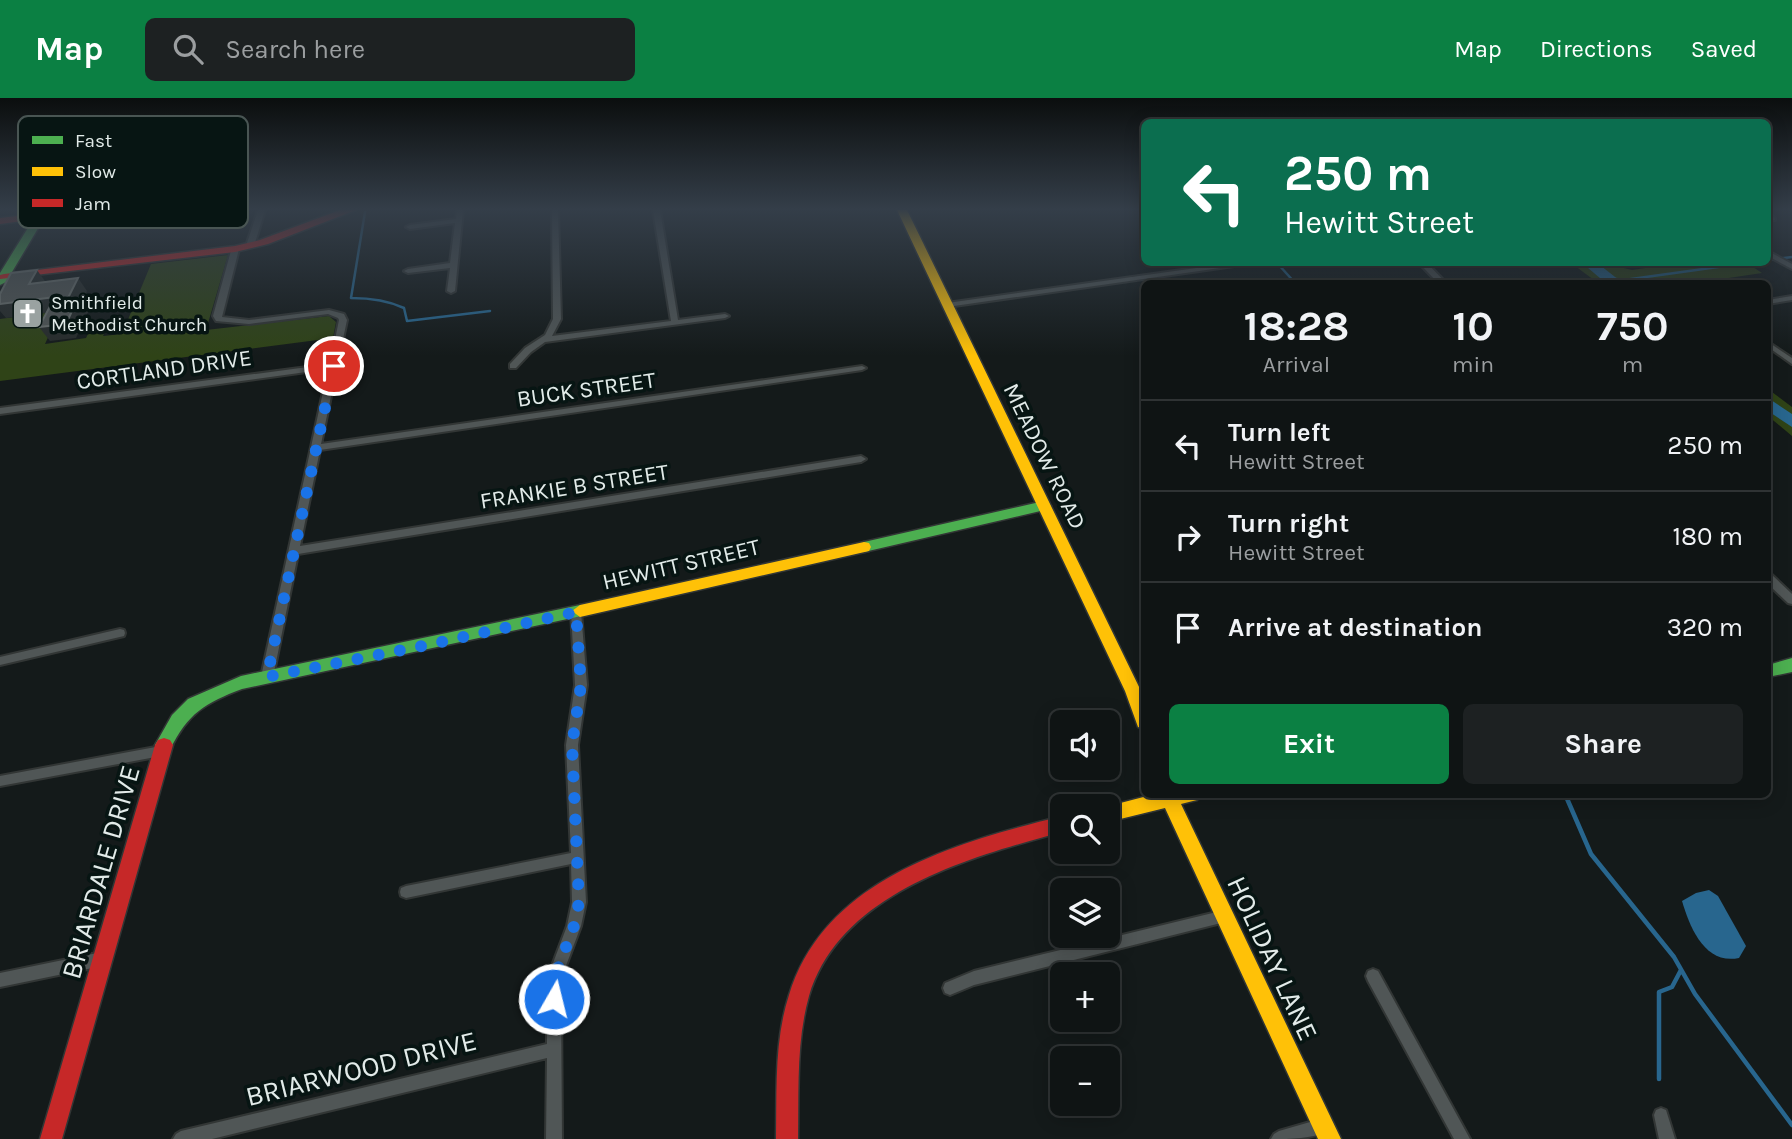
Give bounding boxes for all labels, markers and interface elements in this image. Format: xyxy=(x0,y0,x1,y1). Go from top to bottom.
search box xyxy=(145,18,635,81)
text: Map xyxy=(35,30,103,68)
icon: search xyxy=(169,30,207,68)
text: Search here xyxy=(225,34,365,65)
text: Map xyxy=(1454,35,1502,63)
text: Directions xyxy=(1540,35,1653,63)
text: Saved xyxy=(1691,35,1757,63)
legend xyxy=(18,116,248,228)
text: Fast xyxy=(75,130,112,152)
text: 250 m xyxy=(1284,145,1432,202)
icon: left xyxy=(1169,147,1260,238)
text: Slow xyxy=(75,161,116,183)
text: Jam xyxy=(75,193,111,215)
text: Hewitt Street xyxy=(1284,204,1474,241)
place label: Smithfield Methodist Church xyxy=(51,292,207,336)
church icon: Smithfield Methodist Church xyxy=(11,296,45,330)
text: 18:28 xyxy=(1243,301,1349,351)
text: 10 xyxy=(1452,301,1494,351)
text: 750 xyxy=(1597,301,1669,351)
pin xyxy=(304,336,364,396)
street label: CORTLAND DRIVE xyxy=(75,344,253,395)
icon: arrive xyxy=(315,347,353,385)
text: Arrival xyxy=(1263,351,1330,378)
text: min xyxy=(1452,351,1494,378)
text: m xyxy=(1622,351,1643,378)
street label: BUCK STREET xyxy=(515,366,658,413)
street label: MEADOW ROAD xyxy=(998,379,1092,534)
text: Turn left xyxy=(1228,417,1330,448)
icon: left xyxy=(1169,427,1207,465)
text: 250 m xyxy=(1667,430,1743,461)
text: Hewitt Street xyxy=(1228,448,1365,475)
street label: FRANKIE B STREET xyxy=(478,458,671,515)
text: Turn right xyxy=(1228,508,1349,539)
icon: right xyxy=(1169,518,1207,556)
text: 180 m xyxy=(1673,521,1743,552)
street label: HEWITT STREET xyxy=(600,533,763,596)
text: Hewitt Street xyxy=(1228,539,1365,566)
icon: arrive xyxy=(1169,609,1207,647)
text: Arrive at destination xyxy=(1228,612,1482,643)
text: 320 m xyxy=(1667,612,1743,643)
button: Exit xyxy=(1169,704,1449,784)
button: Share xyxy=(1463,704,1743,784)
map controls xyxy=(1050,710,1120,1116)
button: sound xyxy=(1050,710,1120,780)
street label: BRIARDALE DRIVE xyxy=(54,762,147,983)
button: search xyxy=(1050,794,1120,864)
street label: HOLIDAY LANE xyxy=(1220,871,1325,1046)
button: layers xyxy=(1050,878,1120,948)
position arrow xyxy=(517,962,591,1036)
button: + xyxy=(1050,962,1120,1032)
street label: BRIARWOOD DRIVE xyxy=(242,1024,480,1113)
button: − xyxy=(1050,1046,1120,1116)

